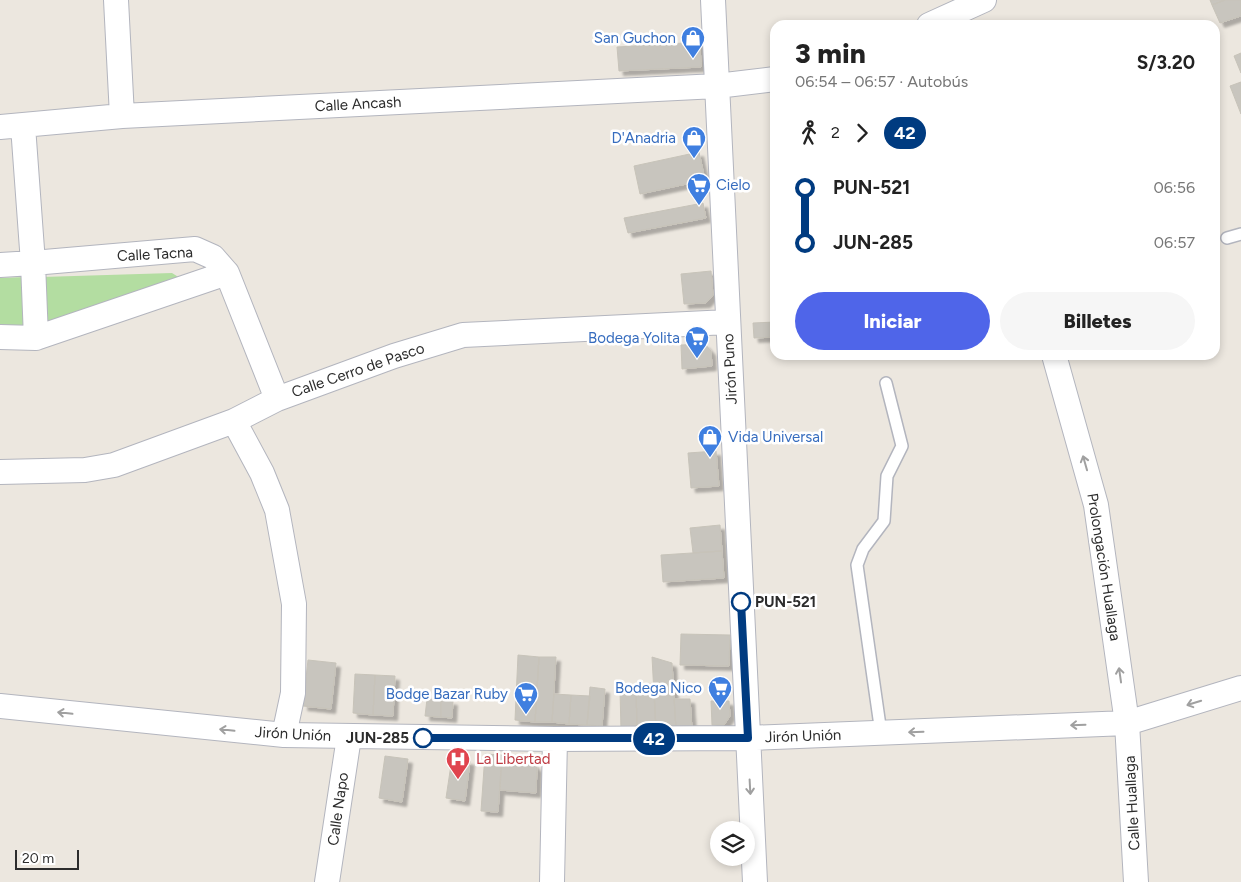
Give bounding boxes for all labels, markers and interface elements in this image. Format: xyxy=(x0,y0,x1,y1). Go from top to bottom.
shop icon: San Guchon xyxy=(680,25,706,59)
place label: San Guchon xyxy=(594,29,676,47)
text: 3 min xyxy=(795,36,866,70)
text: S/3.20 xyxy=(1137,51,1195,74)
text: 06:54 – 06:57 · Autobús xyxy=(795,72,968,91)
street label: Calle Ancash xyxy=(314,93,402,115)
icon: walk xyxy=(795,119,823,147)
icon: forward xyxy=(848,119,876,147)
text: 42 xyxy=(894,122,916,144)
text: 2 xyxy=(831,123,840,142)
shop icon: D'Anadria xyxy=(681,125,707,159)
place label: D'Anadria xyxy=(612,129,676,147)
supermarket icon: Cielo xyxy=(686,172,712,206)
place label: Cielo xyxy=(716,176,751,194)
text: PUN-521 xyxy=(833,176,910,199)
text: 06:56 xyxy=(1153,178,1195,197)
text: JUN-285 xyxy=(833,231,913,254)
text: 06:57 xyxy=(1154,233,1195,252)
street label: Calle Tacna xyxy=(117,243,193,265)
button: Iniciar xyxy=(795,292,990,350)
button: Billetes xyxy=(1000,292,1195,350)
supermarket icon: Bodega Yolita xyxy=(684,325,710,359)
place label: Bodega Yolita xyxy=(588,329,680,347)
street label: Jirón Puno xyxy=(719,333,741,405)
street label: Calle Cerro de Pasco xyxy=(289,339,427,401)
shop icon: Vida Universal xyxy=(697,424,723,458)
place label: Vida Universal xyxy=(728,428,823,446)
one-way arrow xyxy=(1079,456,1089,472)
street label: Prolongación Huallaga xyxy=(1083,492,1125,642)
marker: PUN-521 xyxy=(731,592,751,612)
place label: PUN-521 xyxy=(755,593,816,611)
one-way arrow xyxy=(1115,667,1125,683)
supermarket icon: Bodega Nico xyxy=(707,675,733,709)
place label: Bodega Nico xyxy=(615,679,702,697)
supermarket icon: Bodge Bazar Ruby xyxy=(513,681,539,715)
place label: Bodge Bazar Ruby xyxy=(386,685,508,703)
one-way arrow xyxy=(1187,698,1203,708)
one-way arrow xyxy=(57,708,73,718)
one-way arrow xyxy=(1071,721,1087,730)
street label: Jirón Unión xyxy=(254,723,332,745)
line badge: 42 xyxy=(632,723,676,755)
one-way arrow xyxy=(219,725,235,734)
street label: Jirón Unión xyxy=(764,726,842,746)
one-way arrow xyxy=(908,727,924,736)
marker: JUN-285 xyxy=(413,728,433,748)
text: 42 xyxy=(643,728,665,750)
place label: JUN-285 xyxy=(346,729,409,747)
hospital icon: La Libertad xyxy=(445,746,471,780)
place label: La Libertad xyxy=(476,750,551,768)
street label: Calle Huallaga xyxy=(1121,755,1143,851)
street label: Calle Napo xyxy=(324,771,352,847)
one-way arrow xyxy=(746,779,755,795)
map controls xyxy=(710,821,755,866)
button: layers xyxy=(710,821,755,866)
scale bar xyxy=(15,847,79,870)
text: 20 m xyxy=(22,850,54,867)

